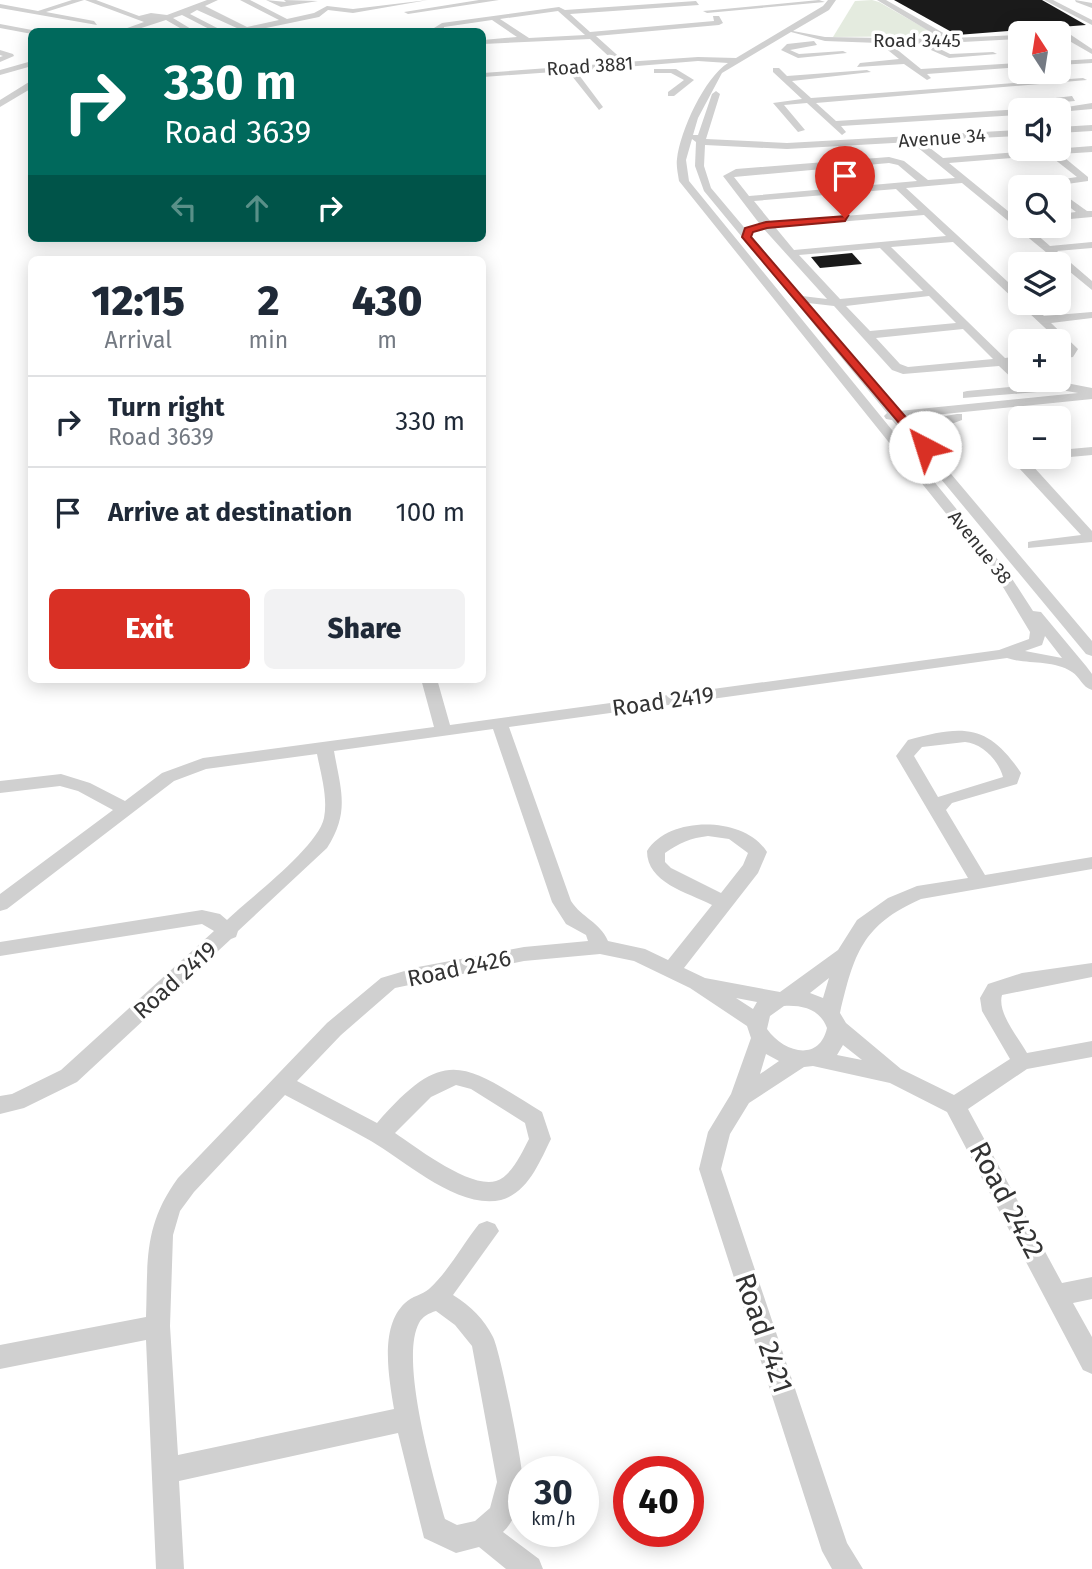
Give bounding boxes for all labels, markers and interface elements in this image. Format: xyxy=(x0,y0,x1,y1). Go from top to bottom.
north arrow xyxy=(1008,21,1071,84)
map controls xyxy=(1008,21,1071,469)
street label: Road 3445 xyxy=(873,29,961,52)
street label: Road 3881 xyxy=(546,51,634,81)
text: 330 m xyxy=(164,53,297,112)
icon: right xyxy=(49,56,140,147)
button: sound xyxy=(1008,98,1071,161)
text: Road 3639 xyxy=(164,113,311,151)
street label: Avenue 34 xyxy=(898,123,986,153)
pin xyxy=(815,146,875,218)
icon: arrive xyxy=(826,157,864,195)
button: search xyxy=(1008,175,1071,238)
icon: left xyxy=(165,189,203,227)
icon: ahead xyxy=(238,189,276,227)
icon: right xyxy=(311,189,349,227)
button: layers xyxy=(1008,252,1071,315)
text: 12:15 xyxy=(92,276,185,326)
text: 2 xyxy=(257,276,279,326)
text: 430 xyxy=(352,276,422,326)
text: Arrival xyxy=(105,326,172,354)
text: min xyxy=(249,326,288,354)
text: m xyxy=(377,326,397,354)
button: + xyxy=(1008,329,1071,392)
text: Turn right xyxy=(108,392,225,423)
icon: right xyxy=(49,403,87,441)
text: 330 m xyxy=(395,406,465,437)
button: − xyxy=(1008,406,1071,469)
position arrow xyxy=(888,410,962,484)
text: Road 3639 xyxy=(108,423,214,451)
icon: arrive xyxy=(49,494,87,532)
text: Arrive at destination xyxy=(108,497,352,528)
text: 100 m xyxy=(396,497,465,528)
street label: Avenue 38 xyxy=(943,506,1017,588)
button: Exit xyxy=(49,589,250,669)
button: Share xyxy=(264,589,465,669)
street label: Road 2419 xyxy=(610,680,716,722)
street label: Road 2419 xyxy=(127,935,223,1025)
street label: Road 2426 xyxy=(405,943,513,993)
street label: Road 2422 xyxy=(963,1136,1051,1264)
street label: Road 2421 xyxy=(728,1269,800,1397)
speed limit sign: 40 xyxy=(613,1456,704,1547)
text: 30 xyxy=(534,1471,573,1513)
text: km/h xyxy=(531,1508,576,1530)

